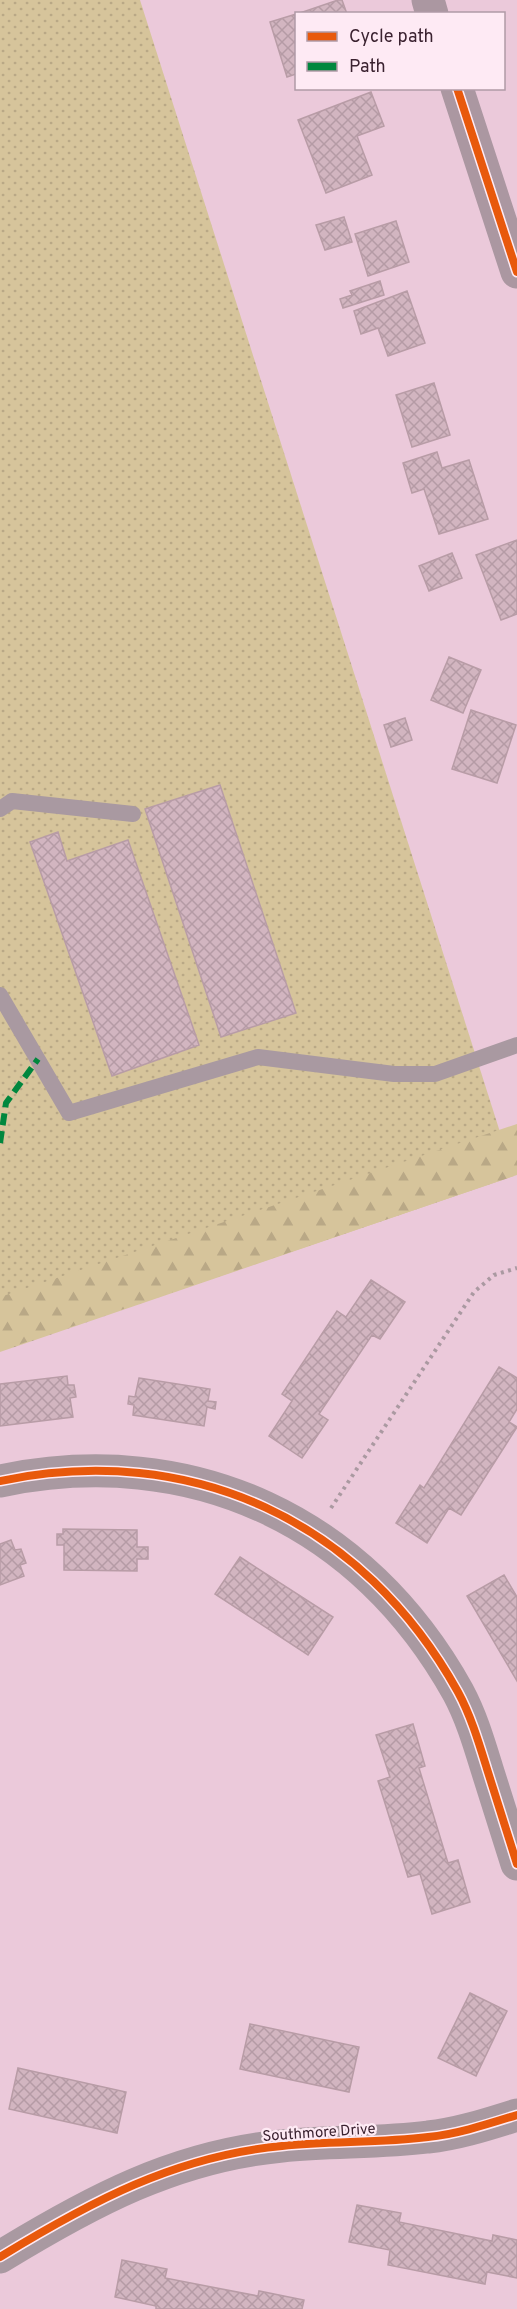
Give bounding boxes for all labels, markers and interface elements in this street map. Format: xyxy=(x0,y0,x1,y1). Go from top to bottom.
legend xyxy=(295,12,505,90)
text: Cycle path xyxy=(349,26,434,49)
text: Path xyxy=(349,56,386,79)
street label: Southmore Drive xyxy=(262,2120,376,2147)

